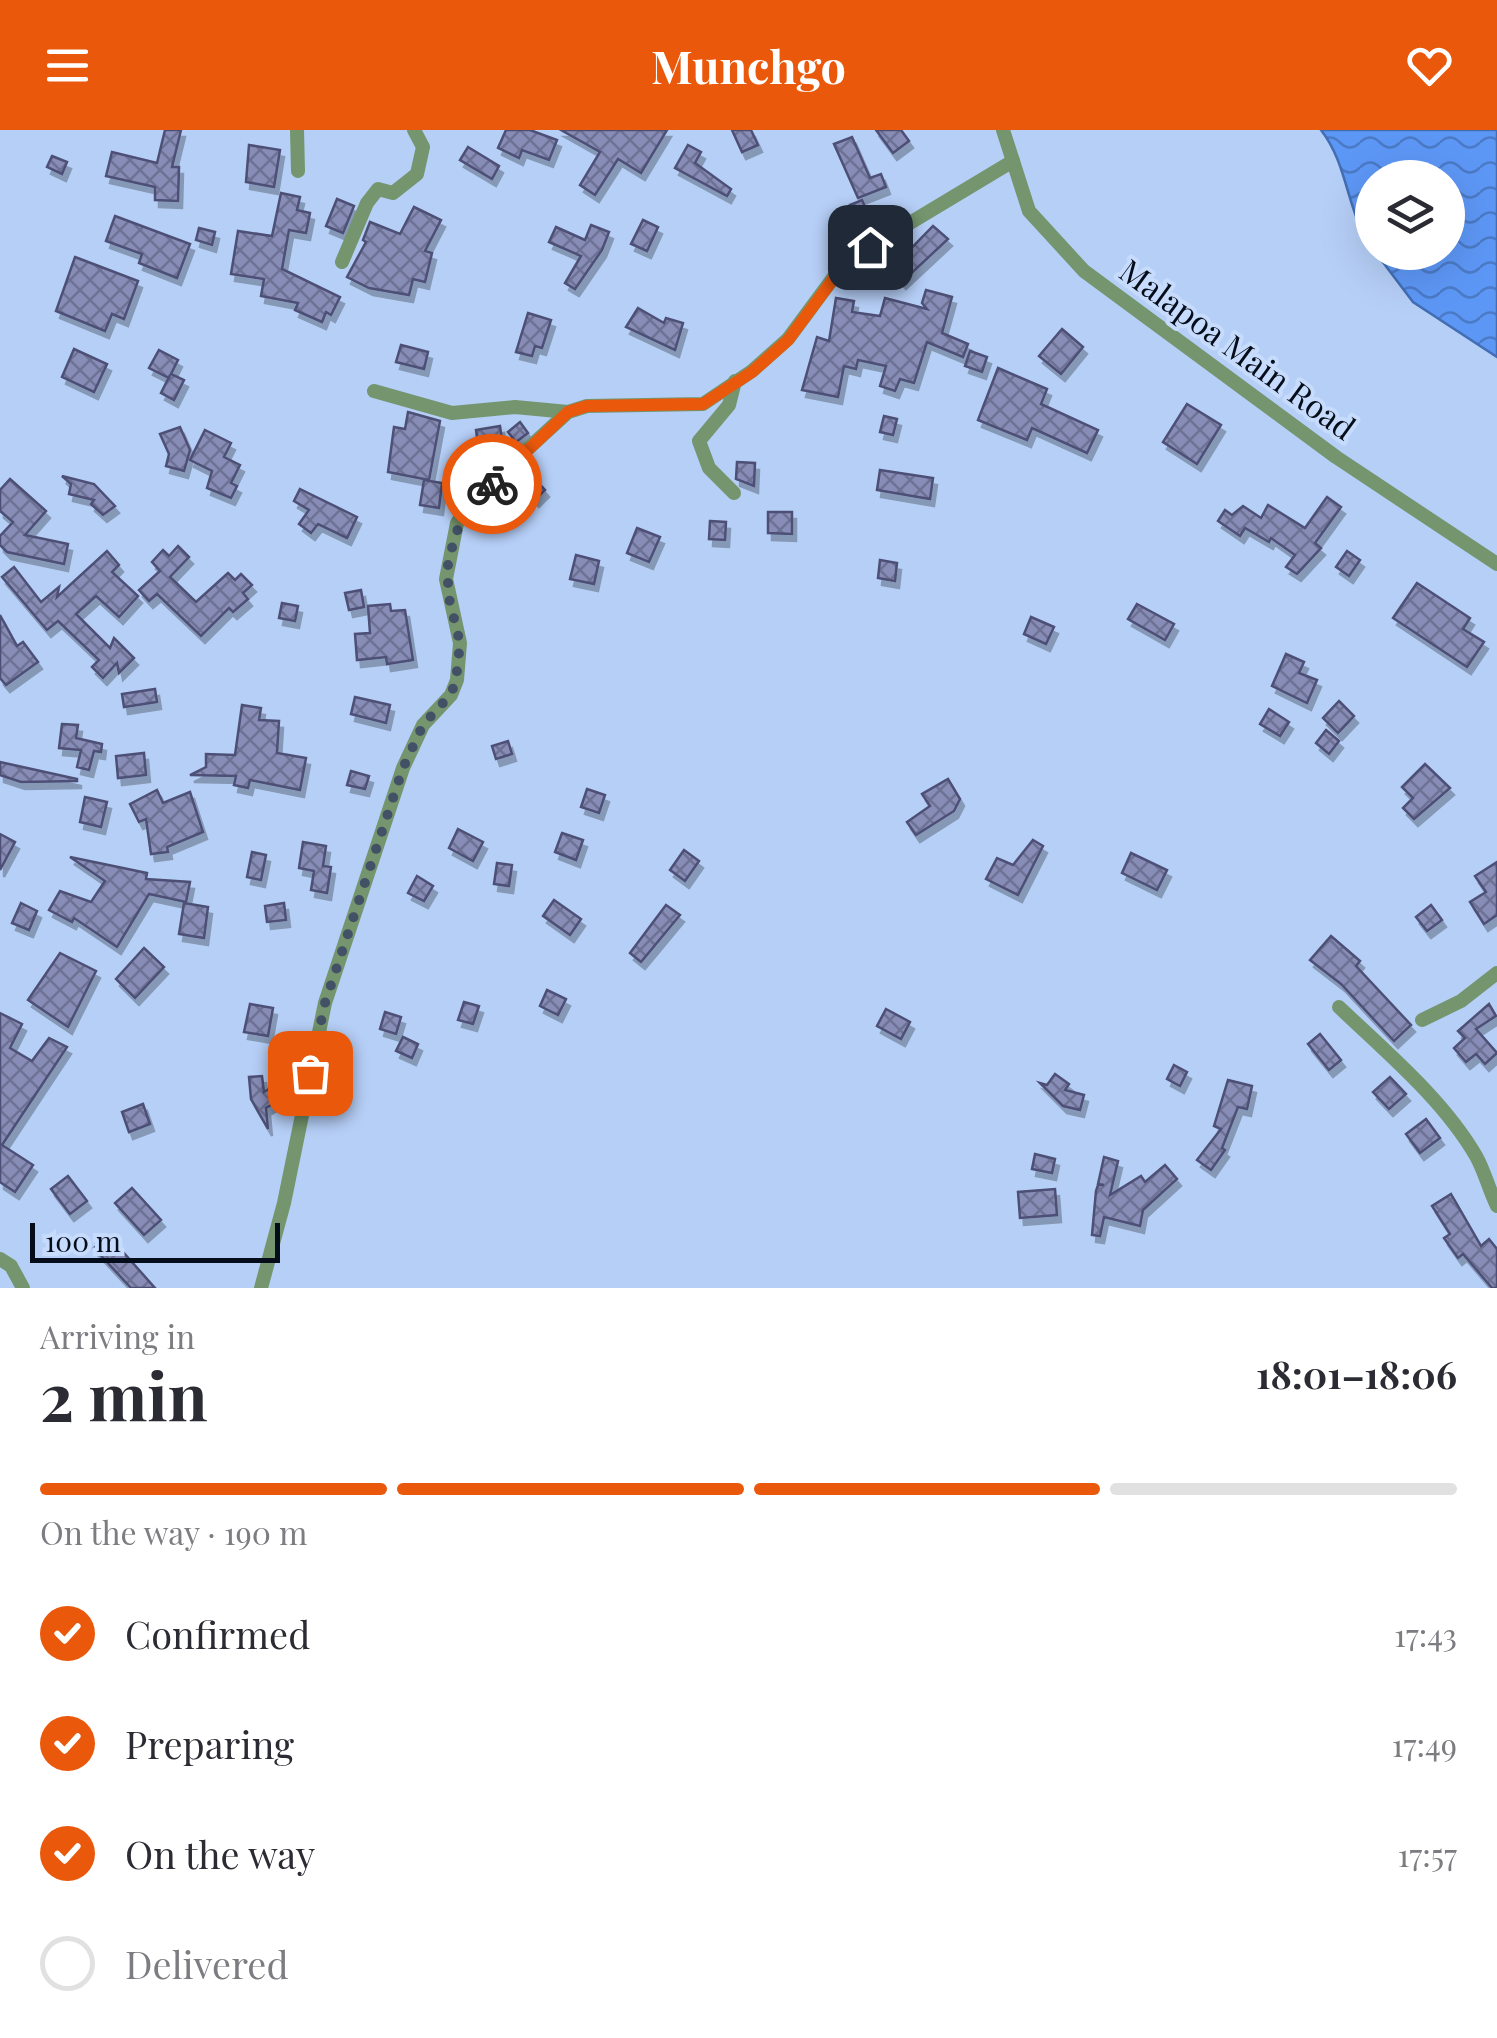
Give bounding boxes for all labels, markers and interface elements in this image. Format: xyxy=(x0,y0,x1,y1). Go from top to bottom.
text: Munchgo xyxy=(651,35,846,95)
icon: menu xyxy=(40,38,95,93)
icon: heart xyxy=(1402,38,1457,93)
map controls xyxy=(1355,160,1465,270)
button: layers xyxy=(1355,160,1465,270)
pin xyxy=(828,205,913,290)
icon: home xyxy=(843,220,898,275)
street label: Malapoa Main Road xyxy=(1112,248,1365,448)
courier xyxy=(442,434,542,534)
icon: bike xyxy=(465,457,520,512)
pin xyxy=(268,1031,353,1116)
icon: bag xyxy=(283,1046,338,1101)
scale bar xyxy=(30,1218,280,1262)
text: 100 m xyxy=(45,1222,121,1259)
text: Arriving in xyxy=(40,1314,195,1357)
text: 18:01–18:06 xyxy=(1256,1348,1457,1399)
text: 2 min xyxy=(40,1351,208,1437)
text: On the way · 190 m xyxy=(40,1510,307,1553)
icon: check xyxy=(40,1606,95,1661)
text: Confirmed xyxy=(125,1608,310,1659)
text: 17:43 xyxy=(1394,1612,1457,1655)
icon: check xyxy=(40,1716,95,1771)
text: Preparing xyxy=(125,1718,294,1769)
text: 17:49 xyxy=(1392,1722,1457,1765)
icon: check xyxy=(40,1826,95,1881)
text: On the way xyxy=(125,1828,315,1879)
text: 17:57 xyxy=(1397,1832,1457,1875)
text: Delivered xyxy=(125,1938,289,1989)

